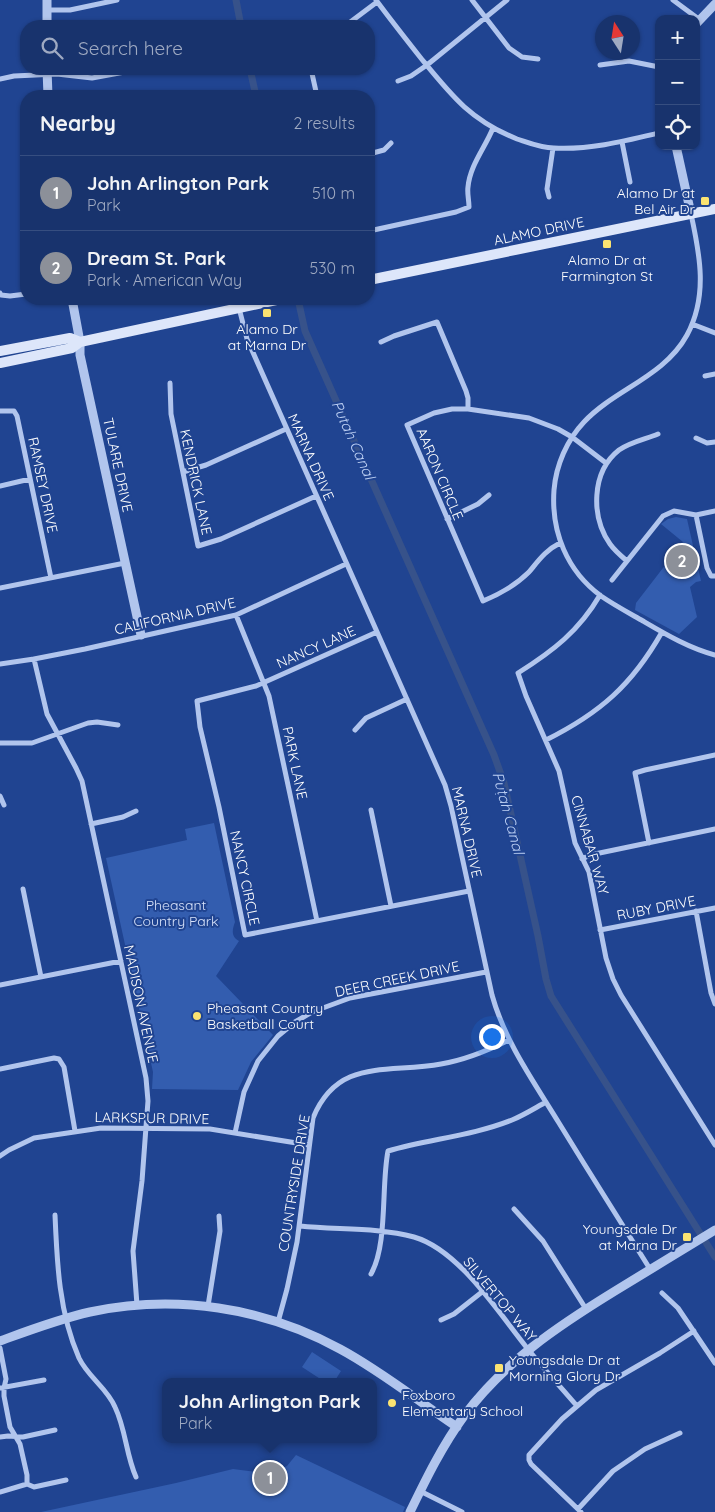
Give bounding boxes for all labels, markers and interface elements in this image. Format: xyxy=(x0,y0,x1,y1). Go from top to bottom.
north arrow xyxy=(595,15,640,60)
map controls xyxy=(655,15,700,150)
button: + xyxy=(655,15,700,60)
search box xyxy=(20,20,375,75)
icon: search xyxy=(38,34,66,62)
text: Search here xyxy=(78,36,183,60)
button: − xyxy=(655,60,700,105)
button: locate xyxy=(655,105,700,150)
text: Nearby xyxy=(40,110,116,136)
text: 2 results xyxy=(293,113,355,133)
text: John Arlington Park xyxy=(87,171,269,195)
text: 1 xyxy=(53,183,59,203)
text: 510 m xyxy=(312,183,355,203)
place label: Alamo Dr at Bel Air Dr xyxy=(617,184,696,218)
text: Park xyxy=(87,195,121,215)
marker: Alamo Dr at Bel Air Dr xyxy=(699,195,711,207)
street label: ALAMO DRIVE xyxy=(492,213,586,249)
marker: Alamo Dr at Farmington St xyxy=(601,238,613,250)
text: Dream St. Park xyxy=(87,246,226,270)
place label: Alamo Dr at Farmington St xyxy=(561,251,653,285)
text: 2 xyxy=(51,258,61,278)
text: 530 m xyxy=(309,258,355,278)
text: Park · American Way xyxy=(87,270,242,290)
marker: Alamo Dr at Marna Dr xyxy=(261,307,273,319)
place label: Alamo Dr at Marna Dr xyxy=(228,320,307,354)
water label: Putah Canal xyxy=(328,397,380,484)
street label: MARNA DRIVE xyxy=(284,411,338,503)
street label: TULARE DRIVE xyxy=(99,416,137,514)
street label: AARON CIRCLE xyxy=(412,425,468,523)
street label: KENDRICK LANE xyxy=(176,427,216,537)
street label: RAMSEY DRIVE xyxy=(24,435,62,535)
pin: 2 xyxy=(666,542,698,580)
street label: CALIFORNIA DRIVE xyxy=(113,593,237,639)
street label: NANCY LANE xyxy=(274,621,358,672)
street label: PARK LANE xyxy=(278,725,312,801)
water label: Putah Canal xyxy=(488,770,529,858)
street label: MARNA DRIVE xyxy=(448,785,486,880)
street label: CINNABAR WAY xyxy=(567,793,613,897)
street label: NANCY CIRCLE xyxy=(226,829,264,927)
street label: RUBY DRIVE xyxy=(615,892,697,924)
park label: Pheasant Country Park xyxy=(133,896,219,930)
street label: MADISON AVENUE xyxy=(120,943,162,1065)
street label: DEER CREEK DRIVE xyxy=(333,957,461,1001)
place label: Pheasant Country Basketball Court xyxy=(207,999,323,1033)
marker: Pheasant Country Basketball Court xyxy=(191,1010,203,1022)
your location xyxy=(479,1024,505,1050)
street label: LARKSPUR DRIVE xyxy=(94,1108,210,1128)
street label: COUNTRYSIDE DRIVE xyxy=(274,1113,314,1253)
place label: Youngsdale Dr at Marna Dr xyxy=(583,1220,678,1254)
marker: Youngsdale Dr at Marna Dr xyxy=(681,1231,693,1243)
street label: SILVERTOP WAY xyxy=(459,1253,541,1345)
place label: Youngsdale Dr at Morning Glory Dr xyxy=(509,1351,621,1385)
marker: Youngsdale Dr at Morning Glory Dr xyxy=(493,1362,505,1374)
popup xyxy=(162,1378,377,1443)
place label: Foxboro Elementary School xyxy=(402,1386,523,1420)
text: John Arlington Park xyxy=(178,1389,361,1413)
marker: Foxboro Elementary School xyxy=(386,1397,398,1409)
text: Park xyxy=(178,1413,212,1433)
pin: 1 xyxy=(254,1459,286,1497)

